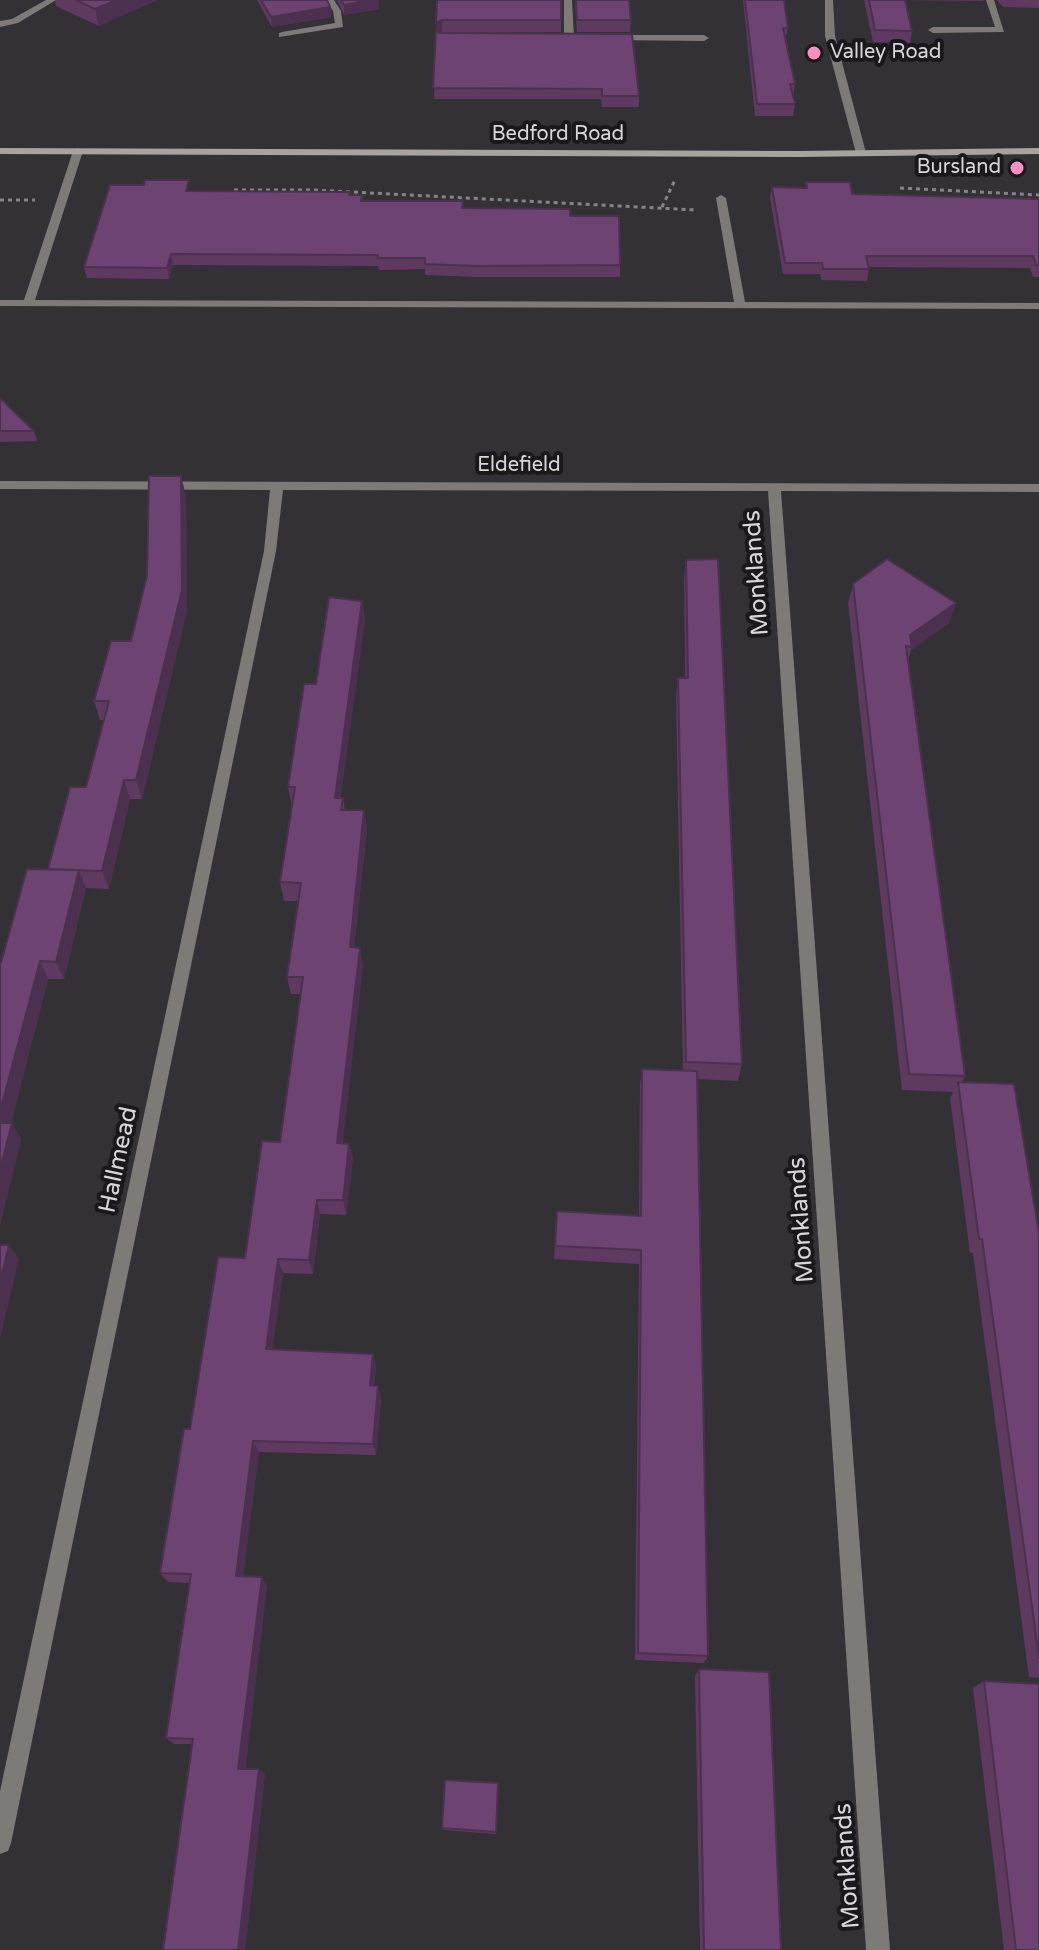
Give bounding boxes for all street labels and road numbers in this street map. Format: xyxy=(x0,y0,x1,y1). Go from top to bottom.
street label: Bedford Road xyxy=(492,123,624,147)
street label: Eldefield xyxy=(477,454,561,478)
street label: Monklands xyxy=(738,509,776,637)
street label: Hallmead xyxy=(94,1104,144,1216)
street label: Monklands xyxy=(783,1156,821,1284)
street label: Monklands xyxy=(829,1802,867,1930)

